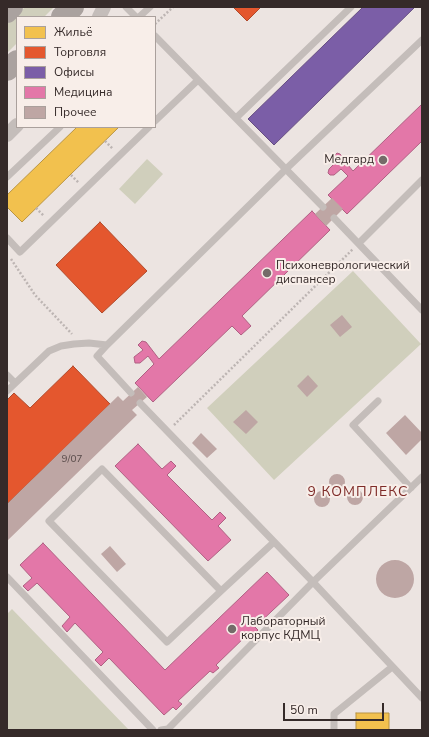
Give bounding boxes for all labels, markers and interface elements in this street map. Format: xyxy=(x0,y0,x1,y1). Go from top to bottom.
legend xyxy=(16,16,156,128)
text: Жильё xyxy=(54,24,92,40)
text: Торговля xyxy=(54,44,106,60)
text: Офисы xyxy=(54,64,94,80)
text: Медицина xyxy=(54,84,113,100)
text: Прочее xyxy=(54,104,97,120)
place label: Медгард xyxy=(324,153,374,167)
marker: Медгард xyxy=(377,154,389,166)
place label: Психоневрологический диспансер xyxy=(276,259,410,287)
marker: Психоневрологический диспансер xyxy=(261,267,273,279)
house number: 9/07 xyxy=(62,454,82,466)
district label: 9 КОМПЛЕКС xyxy=(307,485,409,501)
place label: Лабораторный корпус КДМЦ xyxy=(241,615,326,643)
marker: Лабораторный корпус КДМЦ xyxy=(226,623,238,635)
scale bar xyxy=(285,695,386,721)
text: 50 m xyxy=(290,702,318,718)

